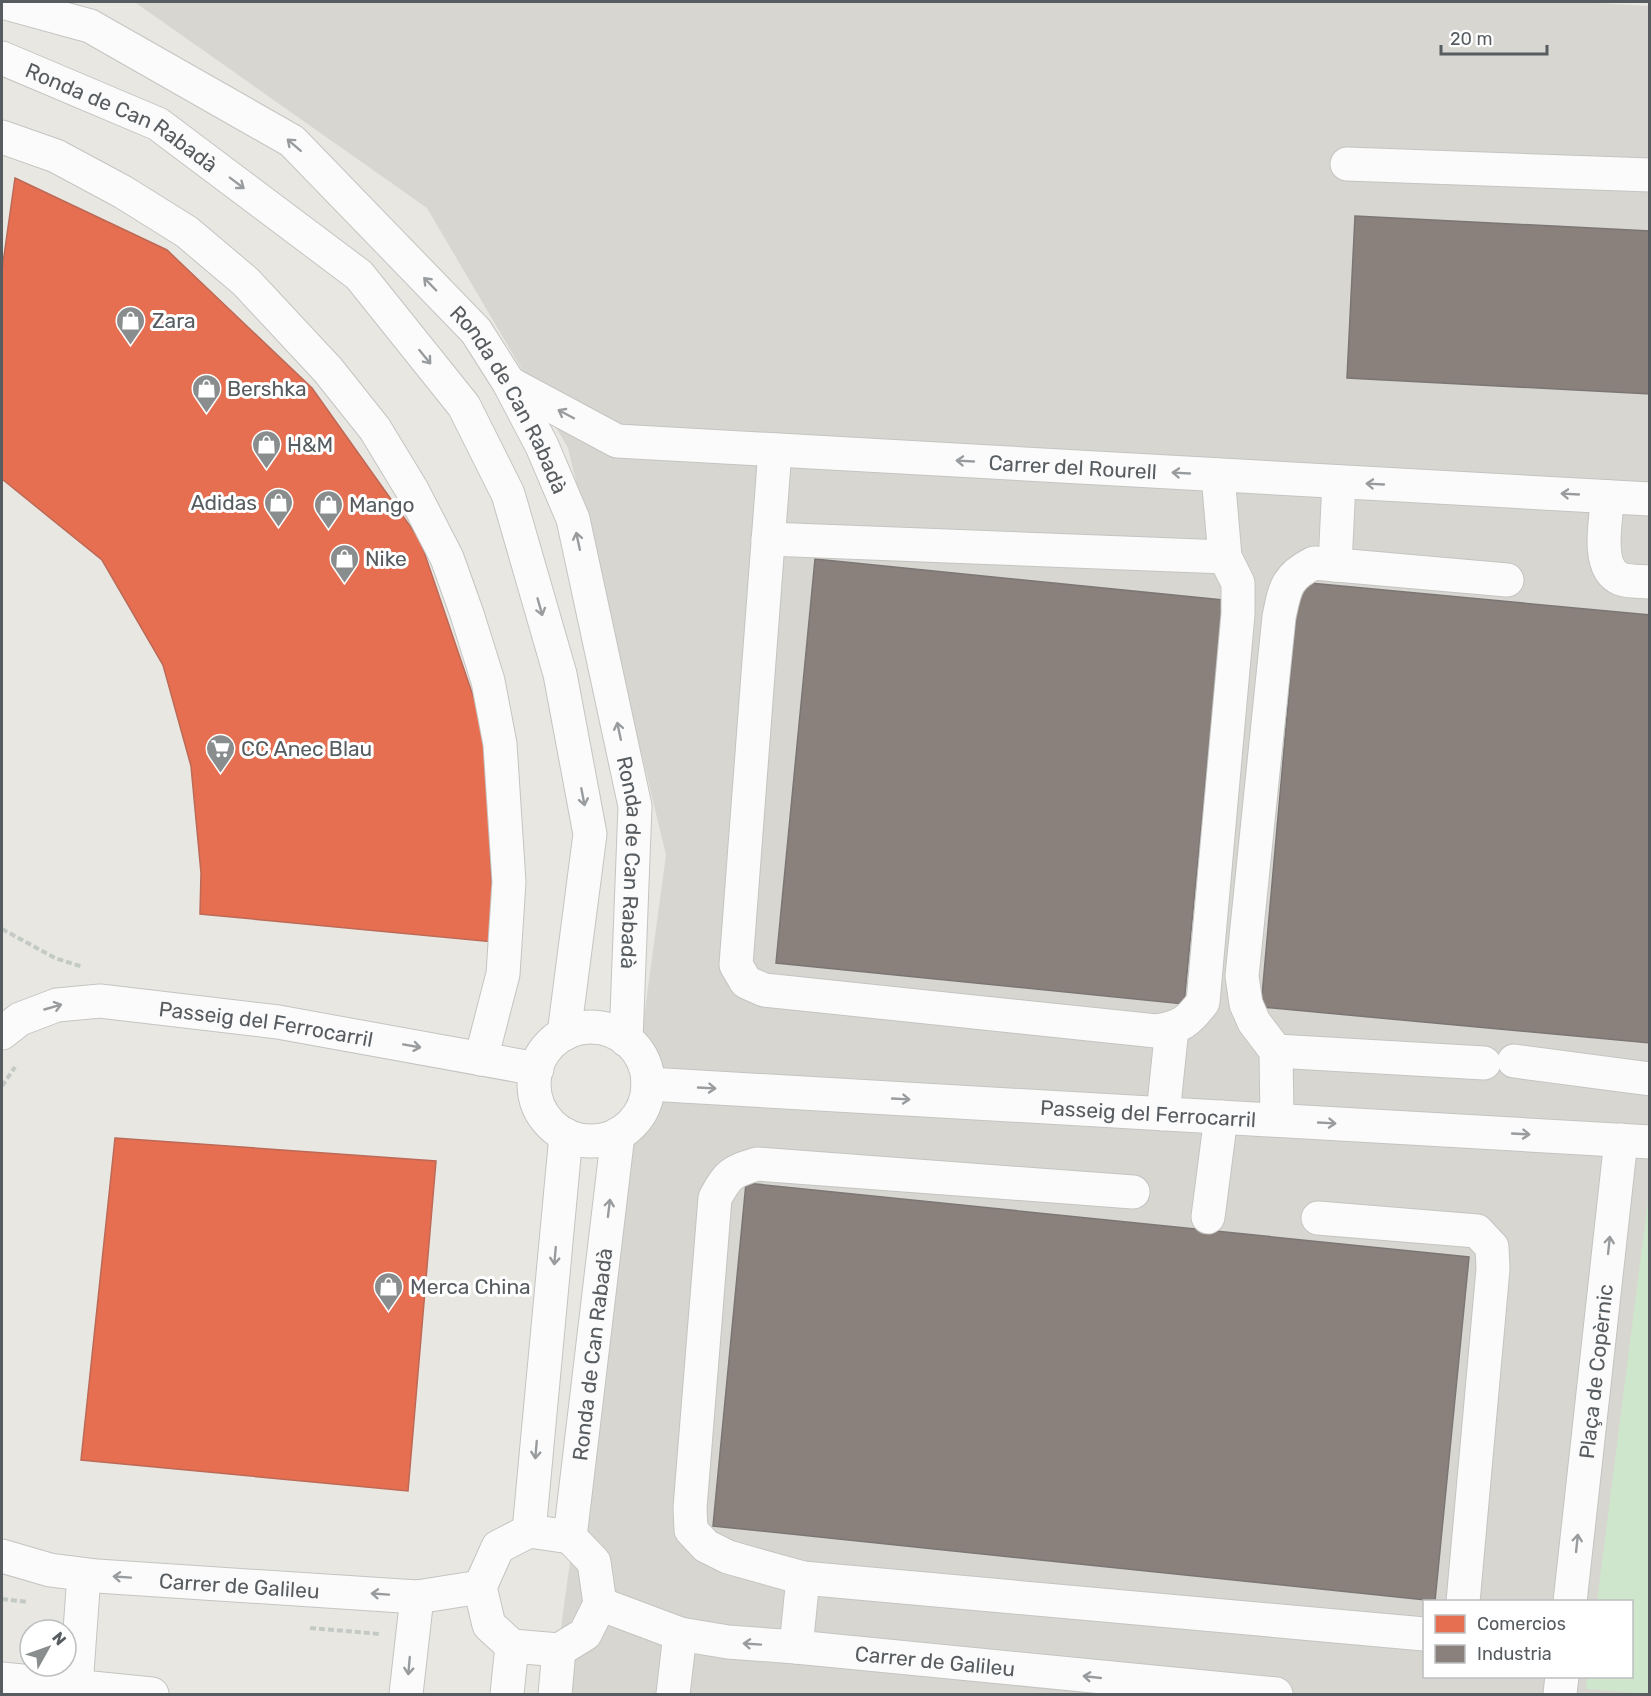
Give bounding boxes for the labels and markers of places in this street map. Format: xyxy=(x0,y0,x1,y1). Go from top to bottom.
shop icon: Zara xyxy=(115,304,147,346)
place label: Zara xyxy=(152,308,196,333)
shop icon: Bershka xyxy=(190,372,222,414)
place label: Bershka xyxy=(227,376,306,401)
shop icon: H&M xyxy=(250,428,282,470)
place label: H&M xyxy=(287,432,333,457)
shop icon: Adidas xyxy=(262,486,294,528)
shop icon: Mango xyxy=(312,488,344,530)
place label: Adidas xyxy=(191,490,257,515)
place label: Mango xyxy=(349,492,415,517)
shop icon: Nike xyxy=(328,542,360,584)
place label: Nike xyxy=(365,546,407,571)
supermarket icon: CC Anec Blau xyxy=(204,732,236,774)
place label: CC Anec Blau xyxy=(241,736,372,761)
shop icon: Merca China xyxy=(373,1270,405,1312)
place label: Merca China xyxy=(410,1274,531,1299)

